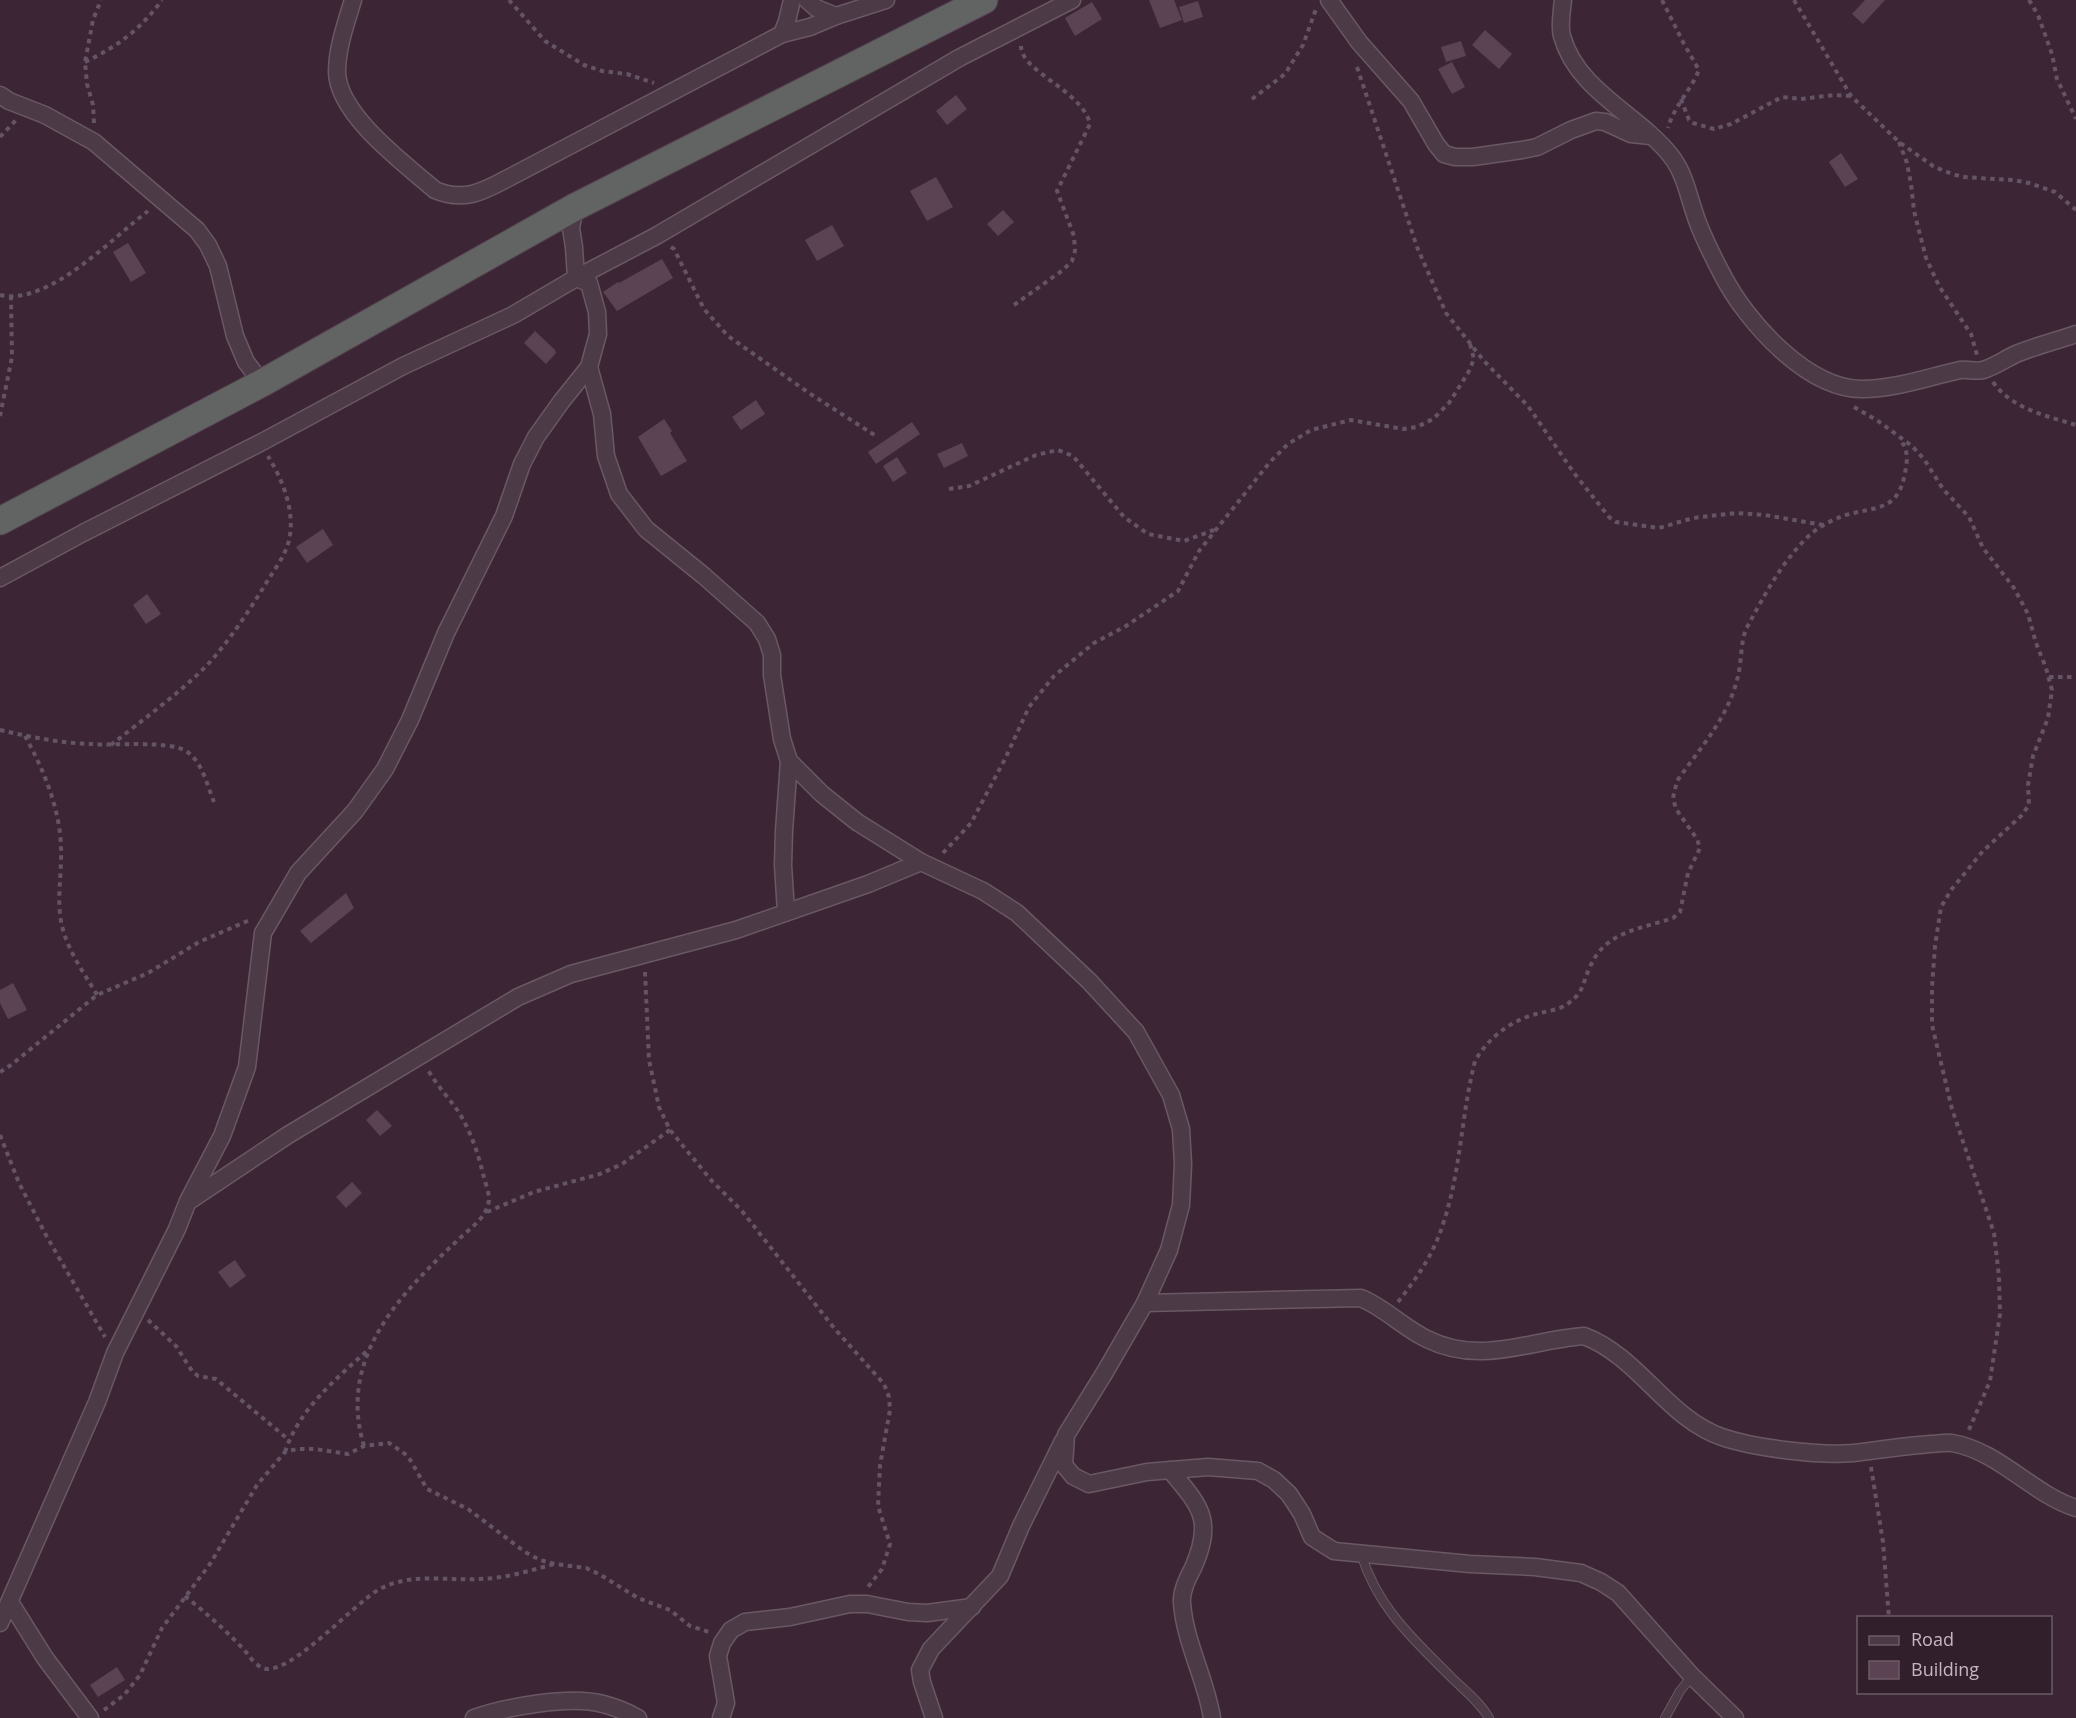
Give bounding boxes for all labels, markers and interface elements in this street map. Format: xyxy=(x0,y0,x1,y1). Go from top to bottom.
legend xyxy=(1857,1616,2052,1694)
text: Road xyxy=(1911,1627,1954,1651)
text: Building xyxy=(1911,1657,1979,1681)

